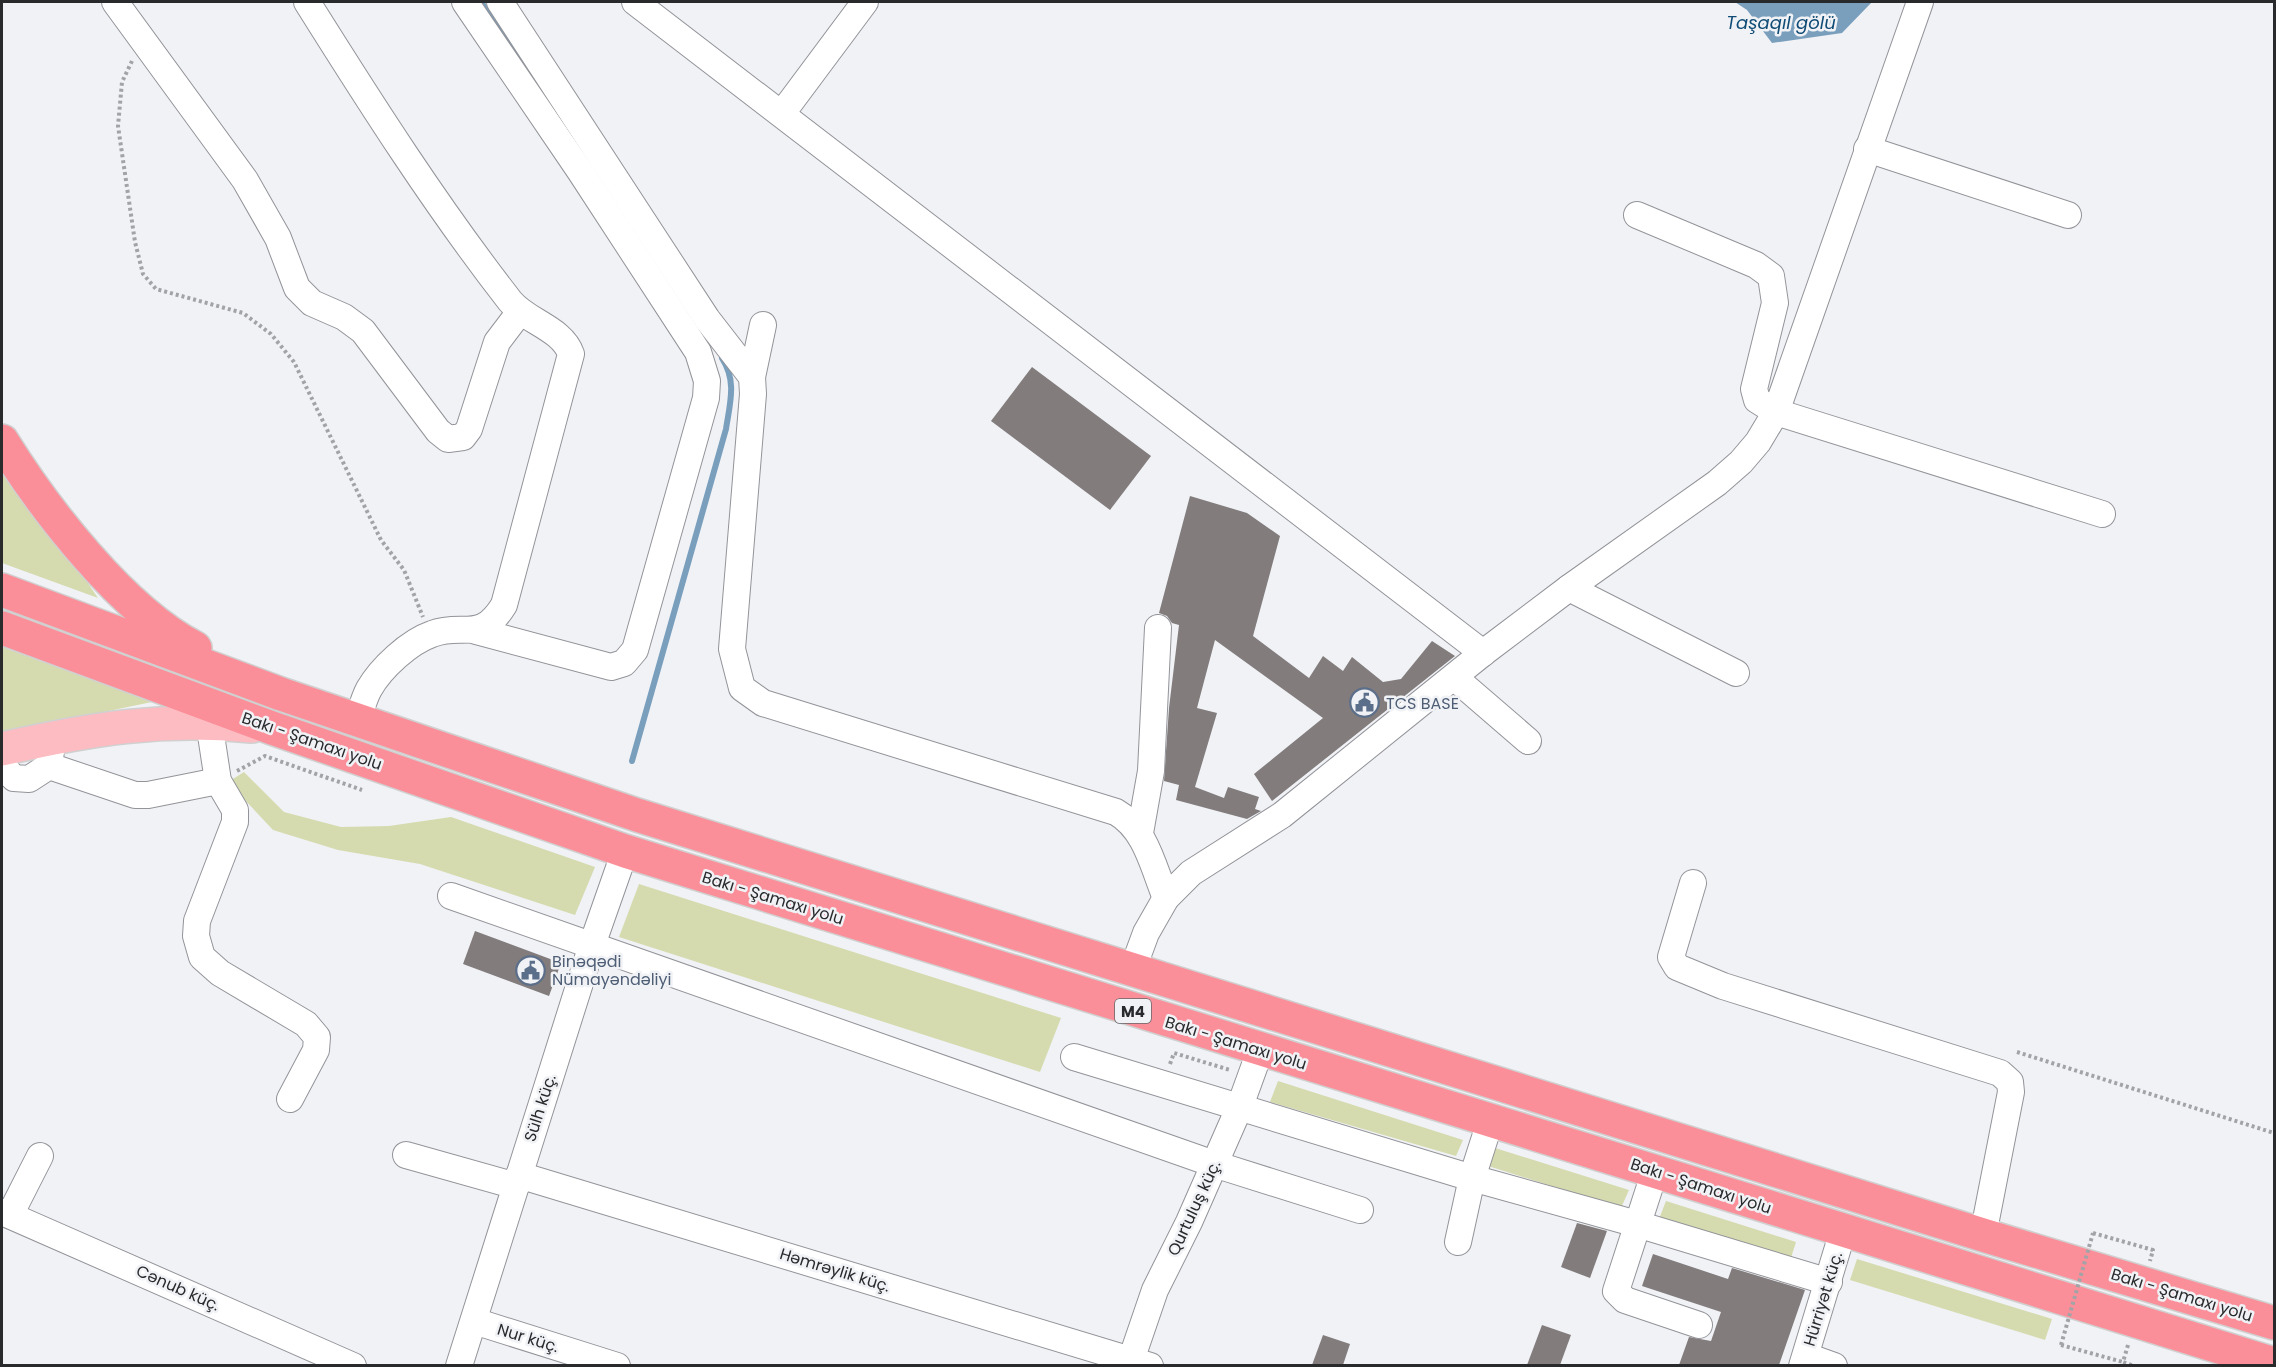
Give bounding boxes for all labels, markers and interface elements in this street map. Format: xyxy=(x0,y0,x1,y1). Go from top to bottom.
water label: Taşaqıl gölü xyxy=(1726,10,1836,35)
public building icon: TCS BASE xyxy=(1349,687,1381,719)
place label: TCS BASE xyxy=(1386,692,1459,715)
street label: Bakı - Şamaxı yolu xyxy=(239,706,385,776)
street label: Bakı - Şamaxı yolu xyxy=(699,866,847,930)
place label: Binəqədi Nümayəndəliyi xyxy=(552,950,672,991)
public building icon: Binəqədi Nümayəndəliyi xyxy=(515,954,547,986)
road number: M4 xyxy=(1115,999,1151,1023)
street label: Bakı - Şamaxı yolu xyxy=(1162,1011,1310,1075)
street label: Sülh küç. xyxy=(518,1071,562,1145)
street label: Bakı - Şamaxı yolu xyxy=(1628,1152,1774,1220)
street label: Qurtuluş küç. xyxy=(1162,1156,1226,1260)
street label: Həmrəylik küç. xyxy=(777,1242,893,1298)
street label: Hürriyət küç. xyxy=(1798,1249,1848,1349)
street label: Cənub küç. xyxy=(132,1259,224,1317)
street label: Bakı - Şamaxı yolu xyxy=(2108,1263,2256,1327)
street label: Nur küç. xyxy=(494,1318,562,1358)

